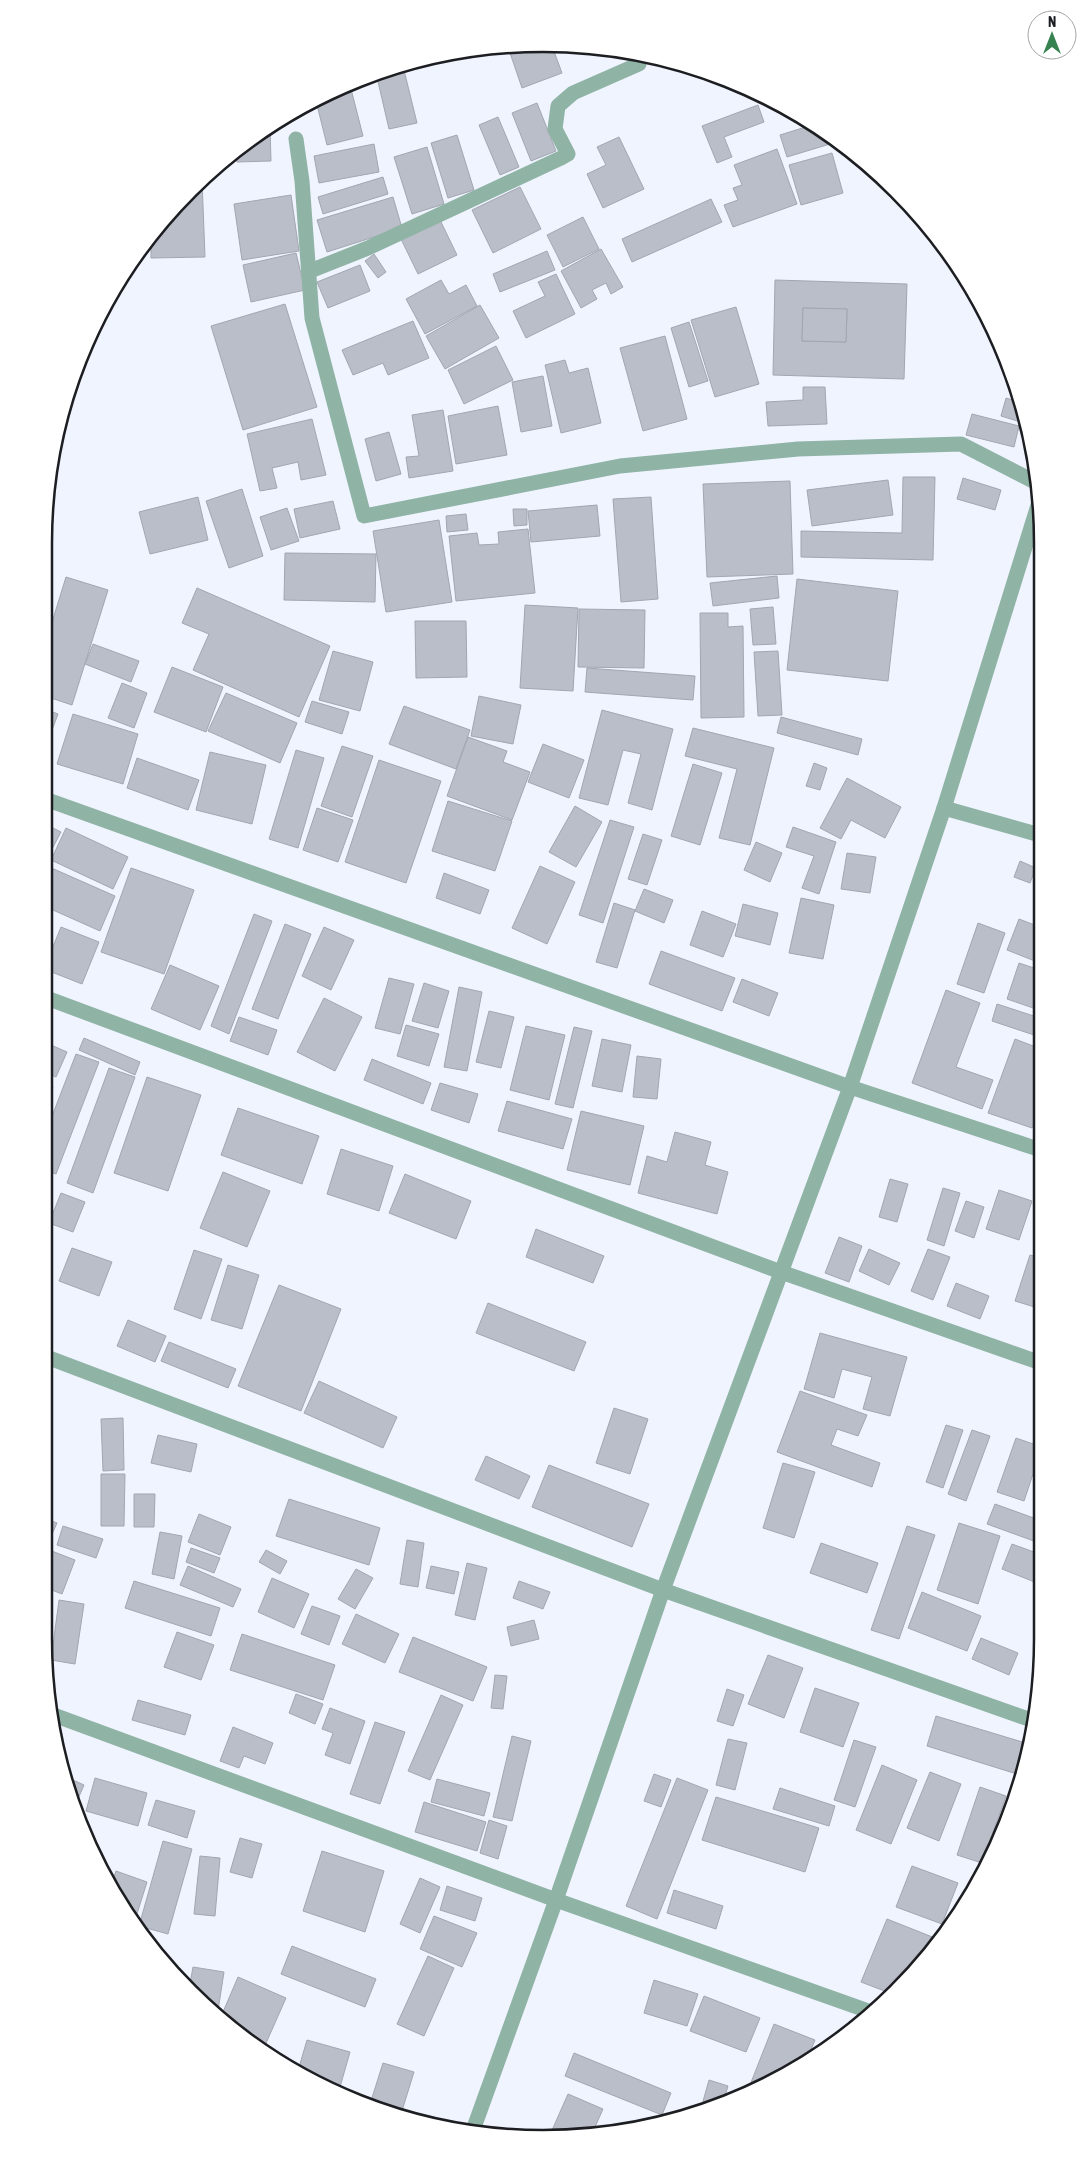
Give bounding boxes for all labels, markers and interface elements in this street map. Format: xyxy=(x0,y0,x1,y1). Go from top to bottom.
north arrow xyxy=(1027,10,1077,60)
text: N xyxy=(1048,14,1056,30)

